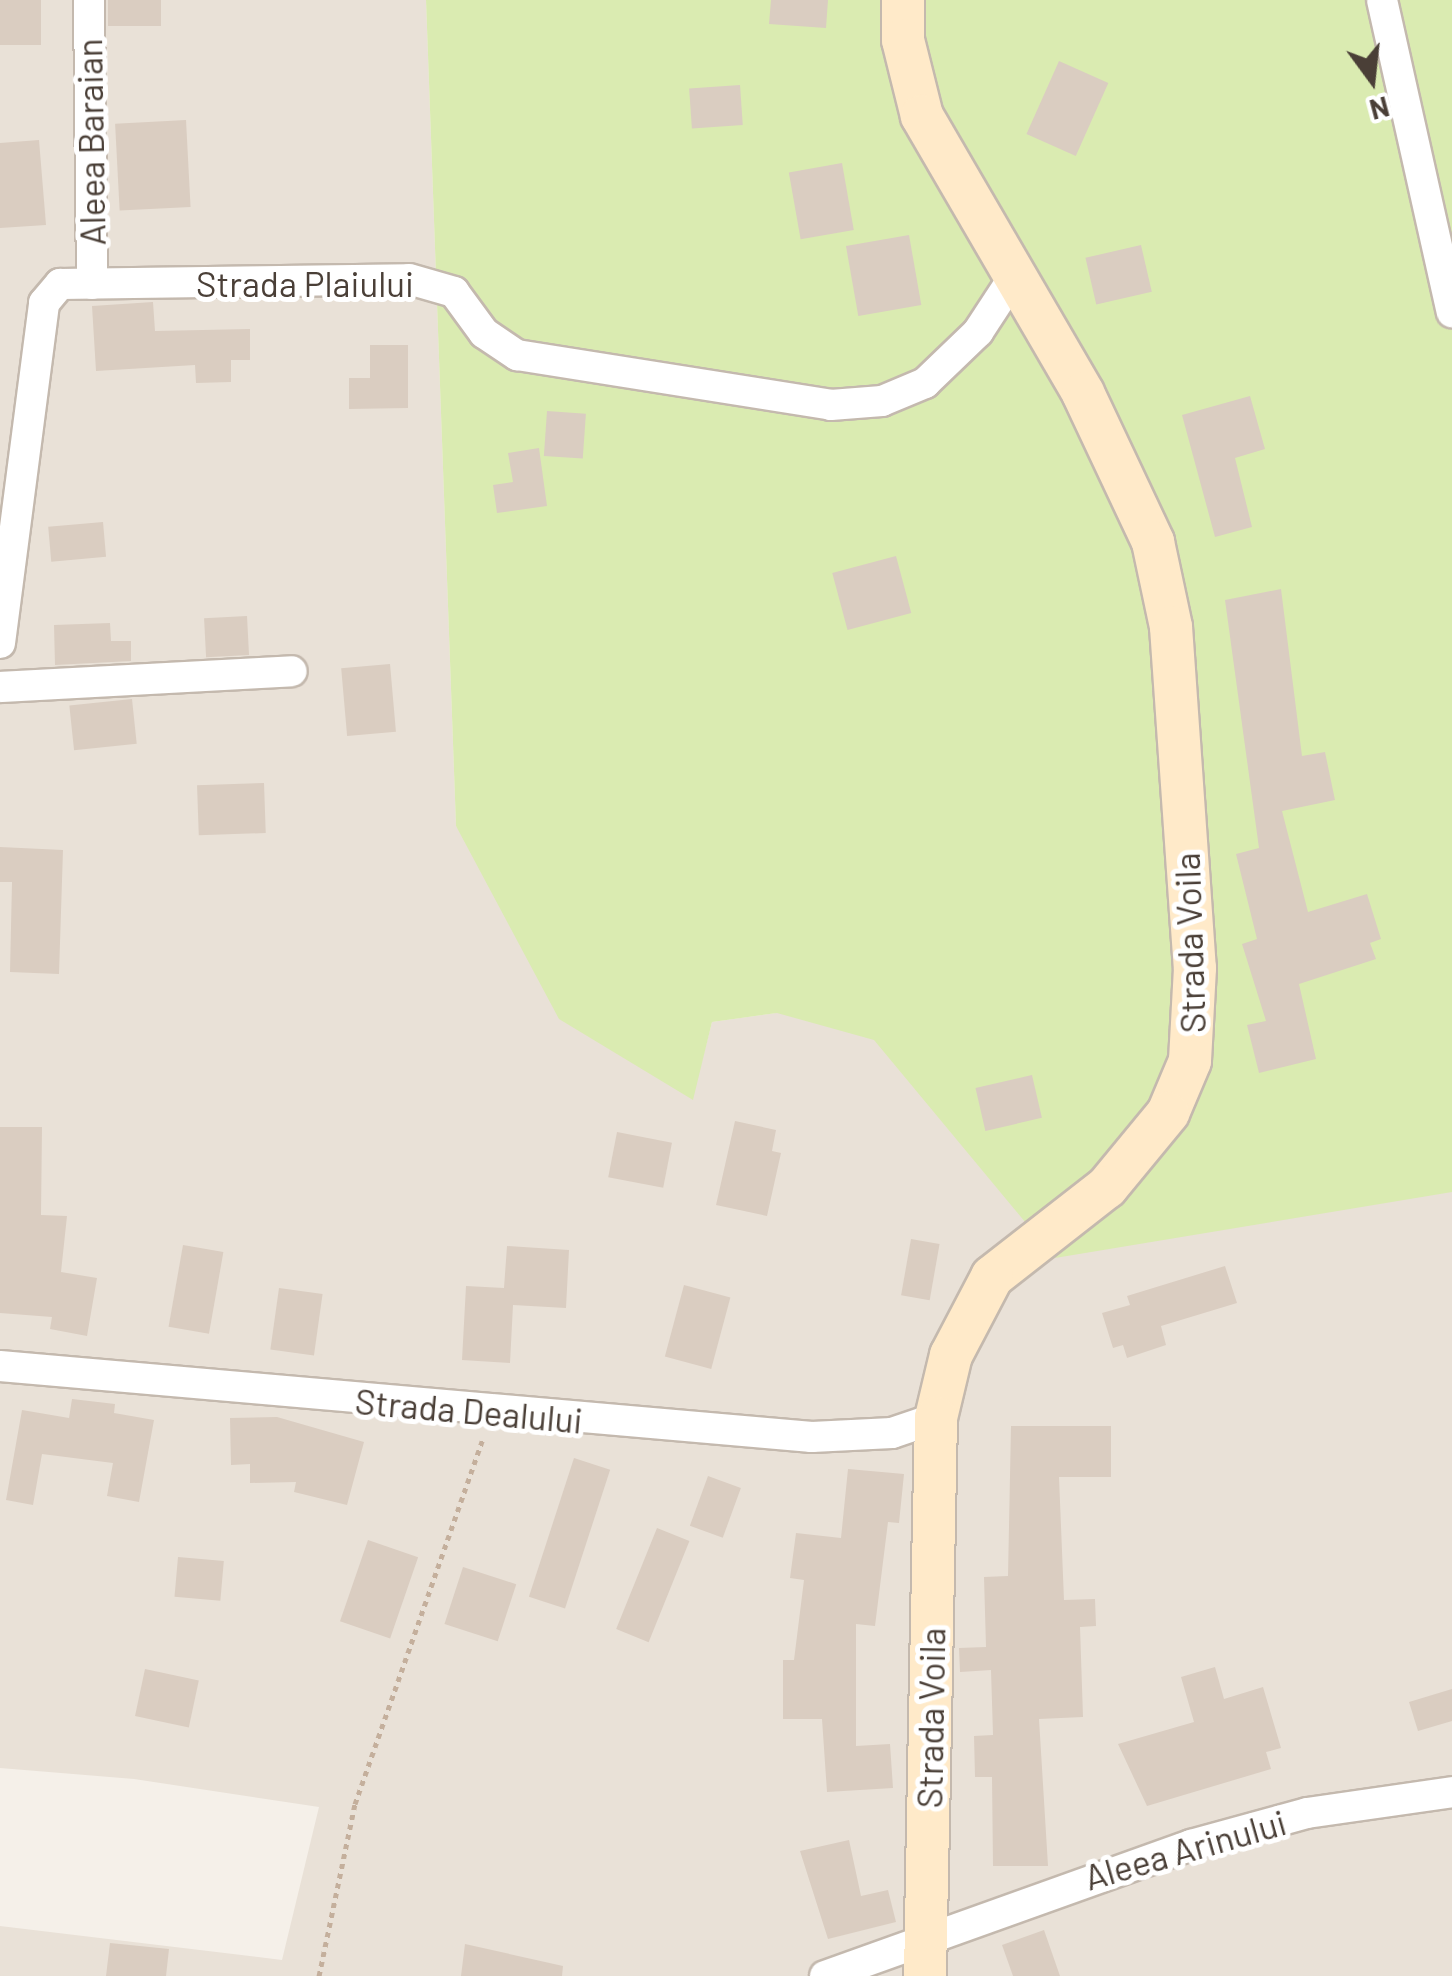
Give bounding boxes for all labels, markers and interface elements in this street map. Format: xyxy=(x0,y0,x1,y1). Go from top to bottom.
north arrow xyxy=(1322,30,1422,130)
street label: Aleea Baraian xyxy=(67,38,113,246)
text: N xyxy=(1366,90,1393,128)
street label: Strada Plaiului xyxy=(196,262,414,304)
street label: Strada Voila xyxy=(1165,852,1213,1034)
street label: Strada Dealului xyxy=(353,1379,585,1441)
street label: Strada Voila xyxy=(907,1627,953,1809)
street label: Aleea Arinului xyxy=(1079,1800,1291,1898)

